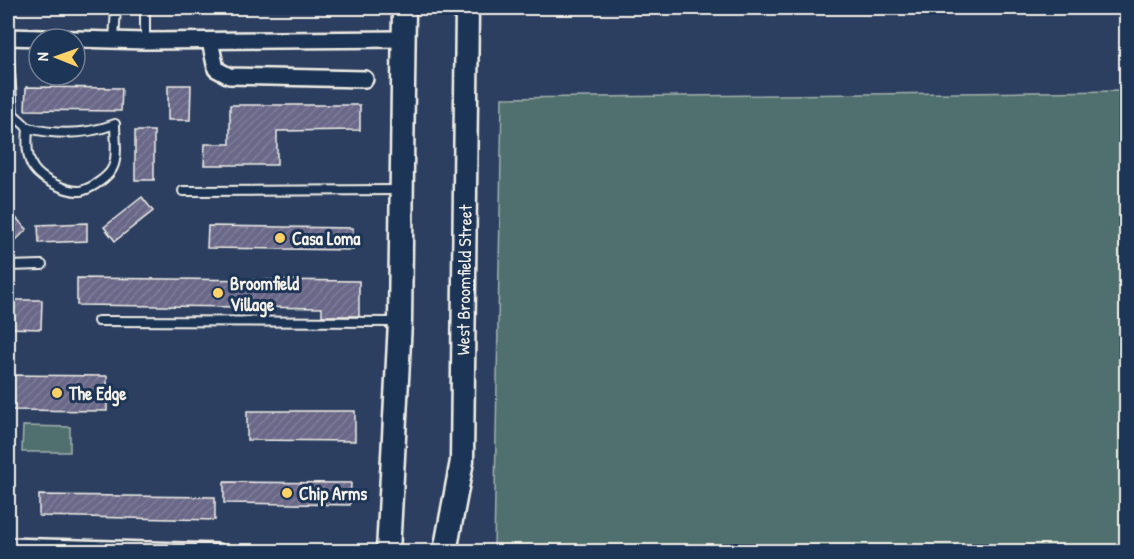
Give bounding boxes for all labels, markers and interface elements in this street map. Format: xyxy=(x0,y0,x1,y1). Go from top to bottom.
north arrow xyxy=(27,27,87,87)
text: N xyxy=(31,52,53,61)
street label: West Broomfield Street xyxy=(450,204,478,355)
place label: Casa Loma xyxy=(292,226,361,251)
marker: Casa Loma xyxy=(273,231,287,245)
place label: Broomfield Village xyxy=(230,271,299,318)
marker: Broomfield Village xyxy=(211,286,225,300)
place label: The Edge xyxy=(68,381,127,407)
marker: The Edge xyxy=(50,386,64,400)
place label: Chip Arms xyxy=(299,481,367,507)
marker: Chip Arms xyxy=(280,486,294,500)

